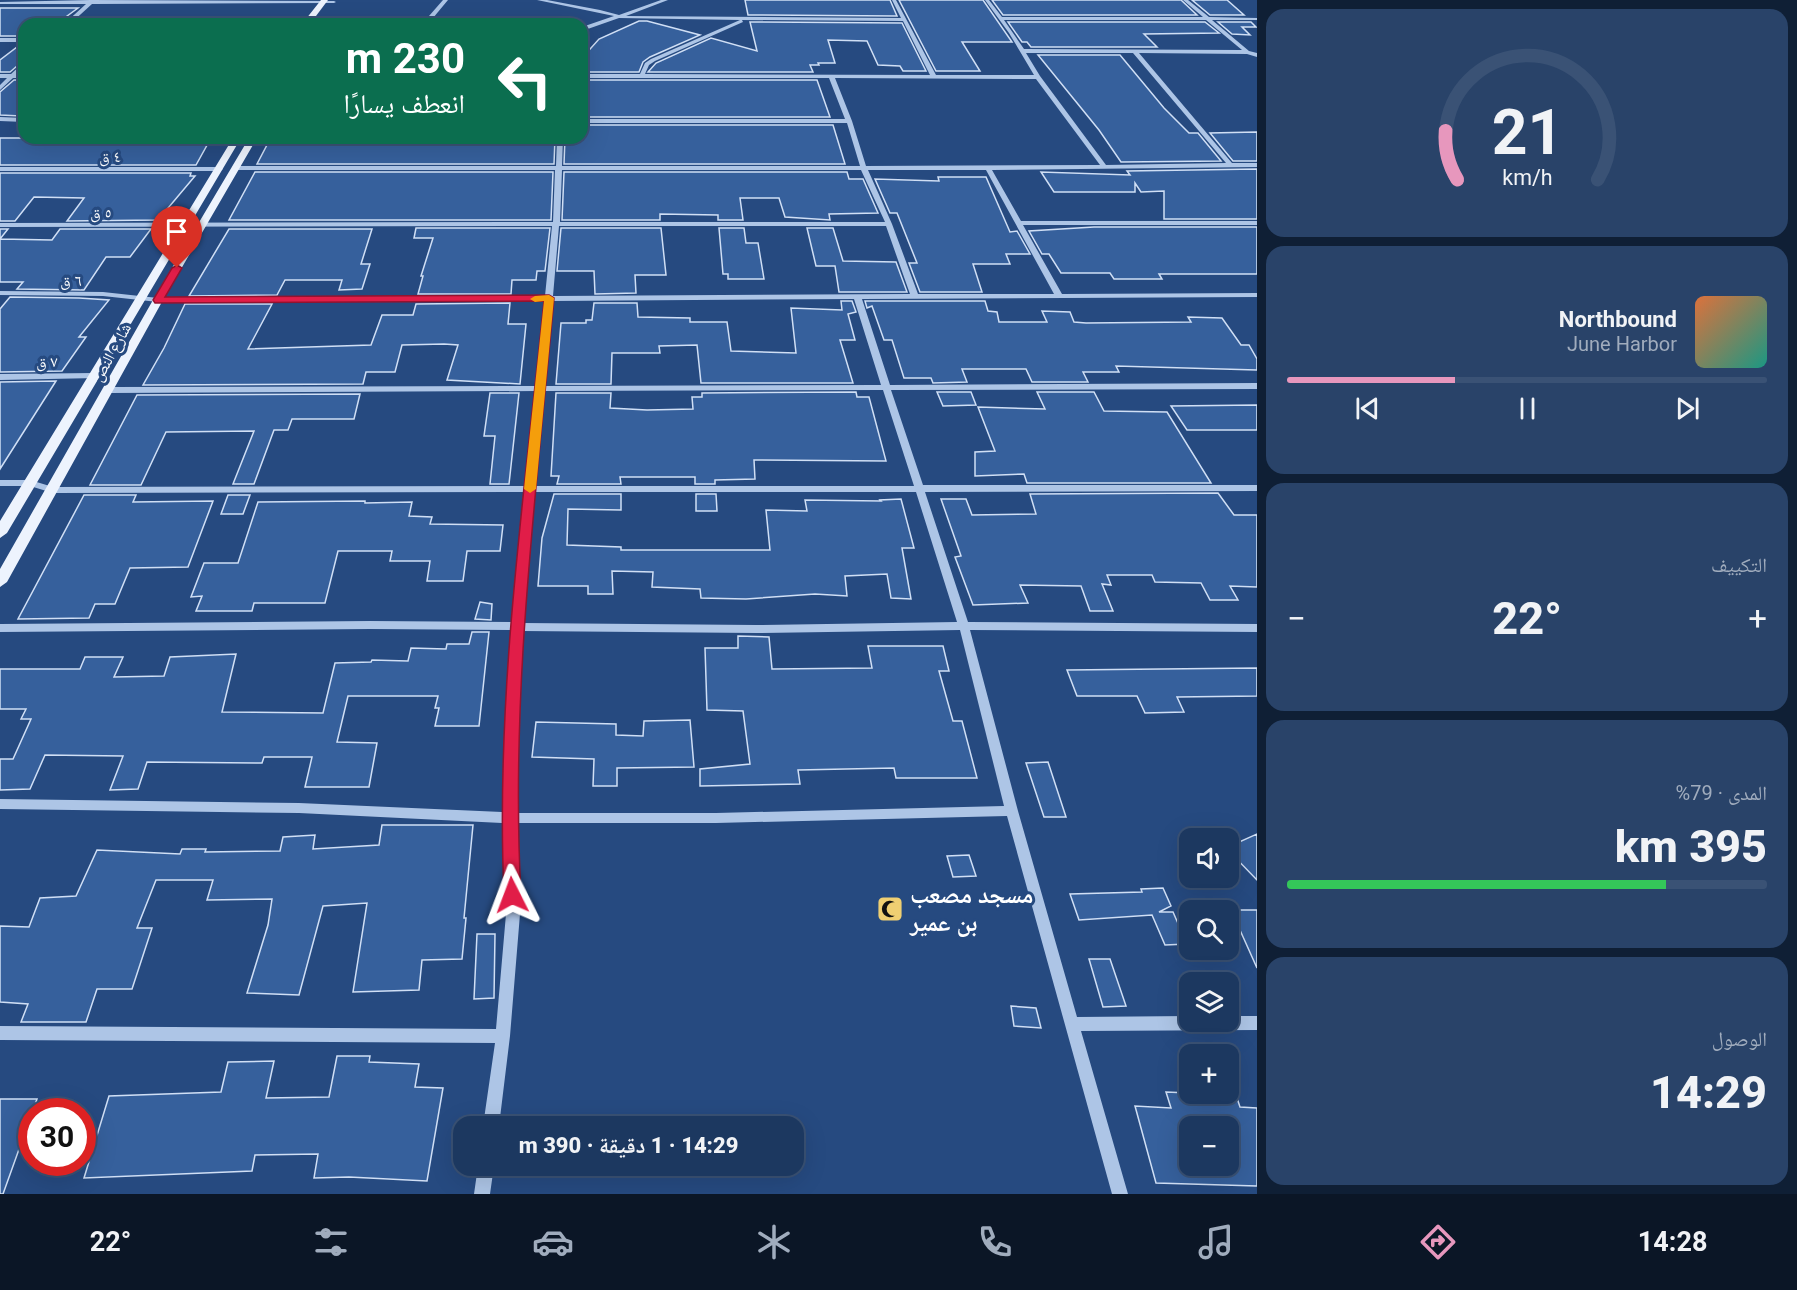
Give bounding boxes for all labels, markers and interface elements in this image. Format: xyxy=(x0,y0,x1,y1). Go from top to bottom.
text: 230 m xyxy=(346,34,465,83)
icon: left xyxy=(486,42,564,120)
text: انعطف يسارًا xyxy=(343,88,465,120)
text: 21 xyxy=(1491,96,1563,169)
street label: ٤ ق xyxy=(99,147,121,167)
text: km/h xyxy=(1502,165,1552,190)
street label: ٥ ق xyxy=(90,203,112,223)
pin xyxy=(151,206,202,268)
icon: arrive xyxy=(160,215,193,248)
street label: ٦ ق xyxy=(60,271,82,291)
text: Northbound xyxy=(1559,307,1677,332)
street label: شارع النص xyxy=(88,320,136,385)
text: June Harbor xyxy=(1567,332,1677,356)
street label: ٧ ق xyxy=(36,352,58,372)
icon: previous xyxy=(1351,392,1384,425)
icon: pause xyxy=(1511,392,1544,425)
icon: next xyxy=(1671,392,1704,425)
text: التكييف xyxy=(1711,553,1767,577)
text: 22° xyxy=(1492,592,1562,645)
text: − xyxy=(1287,599,1306,638)
text: + xyxy=(1748,599,1767,638)
text: المدى · 79% xyxy=(1676,781,1767,805)
text: 395 km xyxy=(1615,820,1767,873)
map controls xyxy=(1179,828,1239,1176)
button: sound xyxy=(1179,828,1239,888)
position arrow xyxy=(480,863,544,927)
place label: مسجد مصعب بن عمير xyxy=(909,881,1033,937)
mosque icon: مسجد مصعب بن عمير xyxy=(875,894,905,924)
button: search xyxy=(1179,900,1239,960)
button: layers xyxy=(1179,972,1239,1032)
text: الوصول xyxy=(1712,1027,1767,1051)
button: + xyxy=(1179,1044,1239,1104)
text: 14:29 xyxy=(1650,1066,1767,1119)
speed limit sign: 30 xyxy=(18,1098,96,1176)
button: − xyxy=(1179,1116,1239,1176)
text: 14:29 · 1 دقيقة · 390 m xyxy=(519,1133,738,1158)
icon: filters xyxy=(310,1221,352,1263)
icon: car xyxy=(532,1221,574,1263)
icon: climate xyxy=(753,1221,795,1263)
icon: phone xyxy=(974,1221,1016,1263)
icon: music xyxy=(1195,1221,1237,1263)
icon: directions xyxy=(1417,1221,1459,1263)
text: 22° xyxy=(90,1226,131,1258)
text: 14:28 xyxy=(1638,1226,1707,1258)

